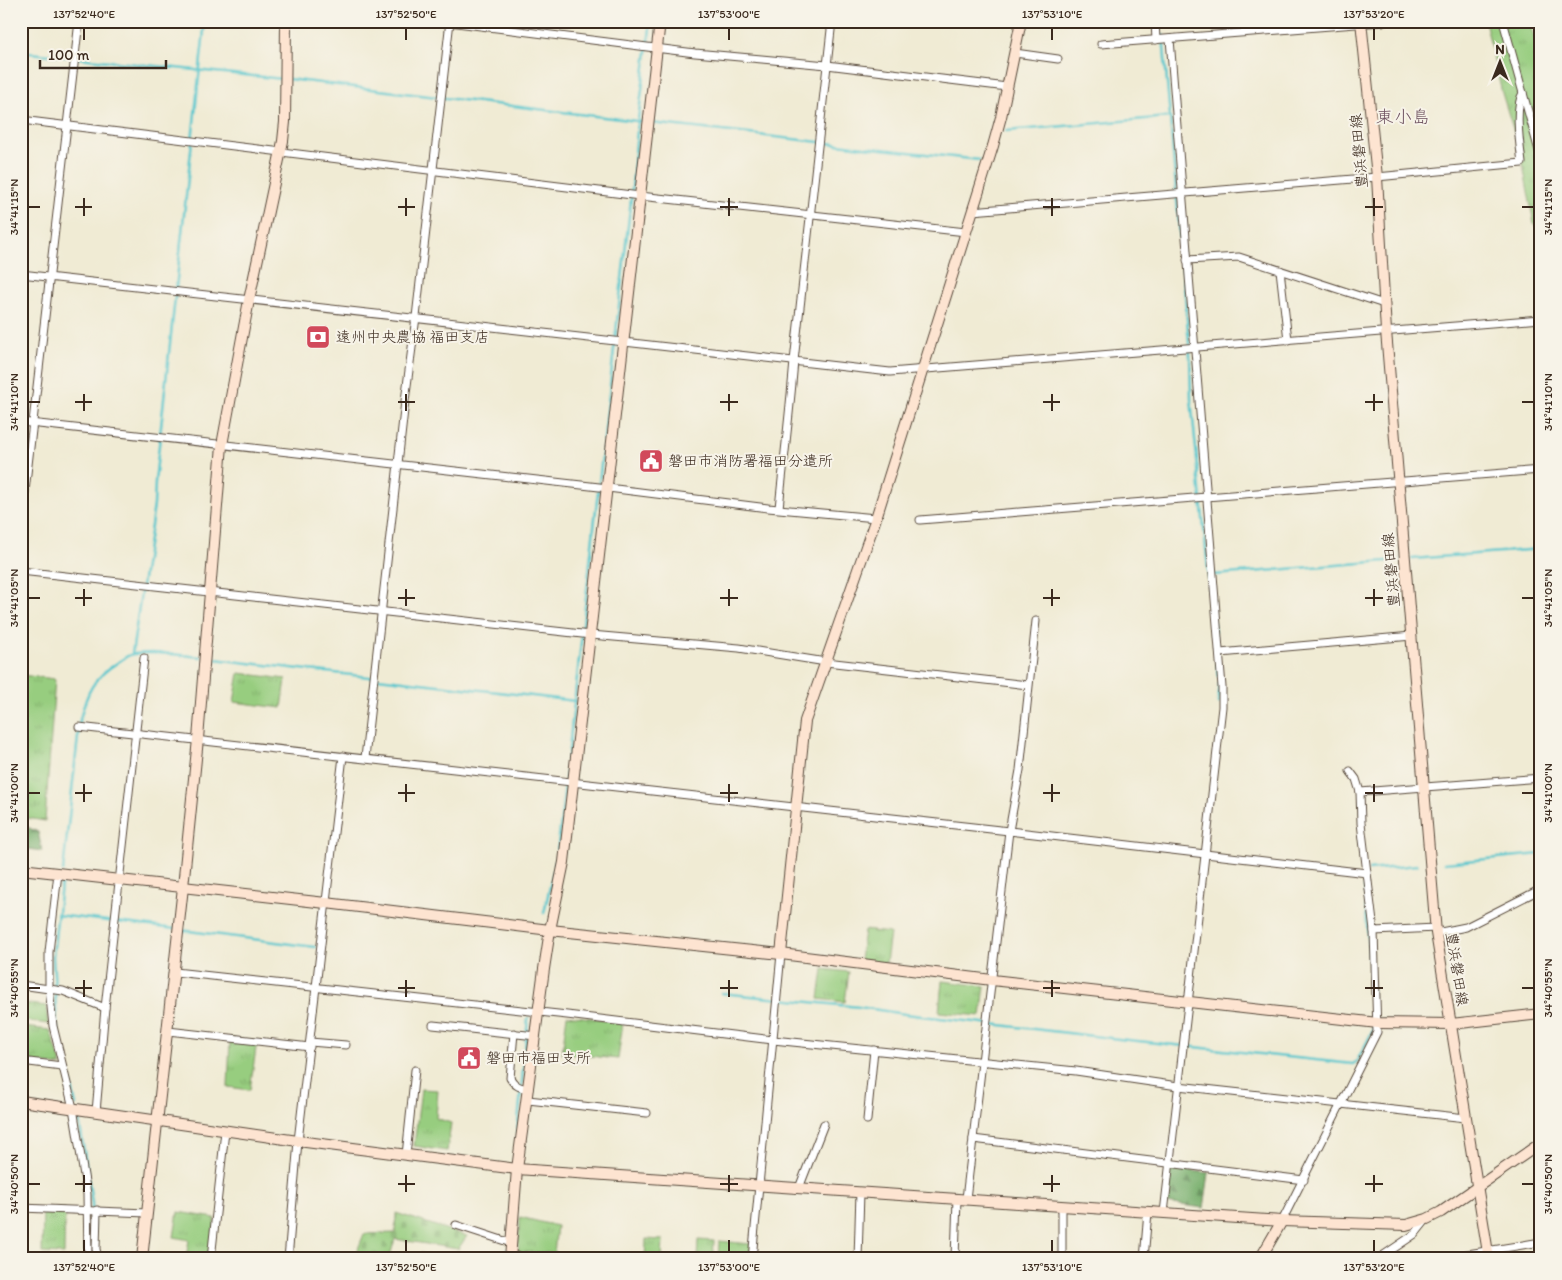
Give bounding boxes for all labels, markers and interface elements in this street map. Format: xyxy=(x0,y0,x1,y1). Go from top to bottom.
text: 137°52'40"E xyxy=(53,7,115,21)
text: 137°52'50"E xyxy=(375,7,437,21)
text: 137°53'00"E xyxy=(698,7,761,21)
text: 137°53'10"E xyxy=(1022,7,1083,21)
text: 137°53'20"E xyxy=(1343,7,1405,21)
scale bar xyxy=(40,38,166,70)
north arrow xyxy=(1474,38,1524,88)
text: N xyxy=(1495,41,1505,58)
text: 100 m xyxy=(48,46,90,64)
district label: 東小島 xyxy=(1376,106,1430,128)
street label: 豊浜磐田線 xyxy=(1347,113,1371,189)
text: 34°41'15"N xyxy=(7,179,21,235)
text: 34°41'15"N xyxy=(1541,179,1555,235)
bank icon: 遠州中央農協 福田支店 xyxy=(305,324,331,350)
place label: 遠州中央農協 福田支店 xyxy=(336,328,489,346)
text: 34°41'10"N xyxy=(7,373,21,431)
text: 34°41'10"N xyxy=(1541,373,1555,431)
public building icon: 磐田市消防署福田分遣所 xyxy=(638,448,664,474)
place label: 磐田市消防署福田分遣所 xyxy=(668,452,833,470)
street label: 豊浜磐田線 xyxy=(1379,532,1403,608)
text: 34°41'05"N xyxy=(7,569,21,627)
text: 34°41'05"N xyxy=(1541,569,1555,627)
text: 34°41'00"N xyxy=(7,763,21,823)
text: 34°41'00"N xyxy=(1541,763,1555,823)
street label: 豊浜磐田線 xyxy=(1442,931,1472,1007)
text: 34°40'55"N xyxy=(7,958,21,1018)
text: 34°40'55"N xyxy=(1541,958,1555,1018)
public building icon: 磐田市福田支所 xyxy=(456,1045,482,1071)
place label: 磐田市福田支所 xyxy=(486,1049,591,1067)
text: 34°40'50"N xyxy=(7,1154,21,1214)
text: 34°40'50"N xyxy=(1541,1154,1555,1214)
text: 137°52'40"E xyxy=(53,1260,115,1274)
text: 137°52'50"E xyxy=(375,1260,437,1274)
text: 137°53'00"E xyxy=(698,1260,761,1274)
text: 137°53'10"E xyxy=(1022,1260,1083,1274)
text: 137°53'20"E xyxy=(1343,1260,1405,1274)

